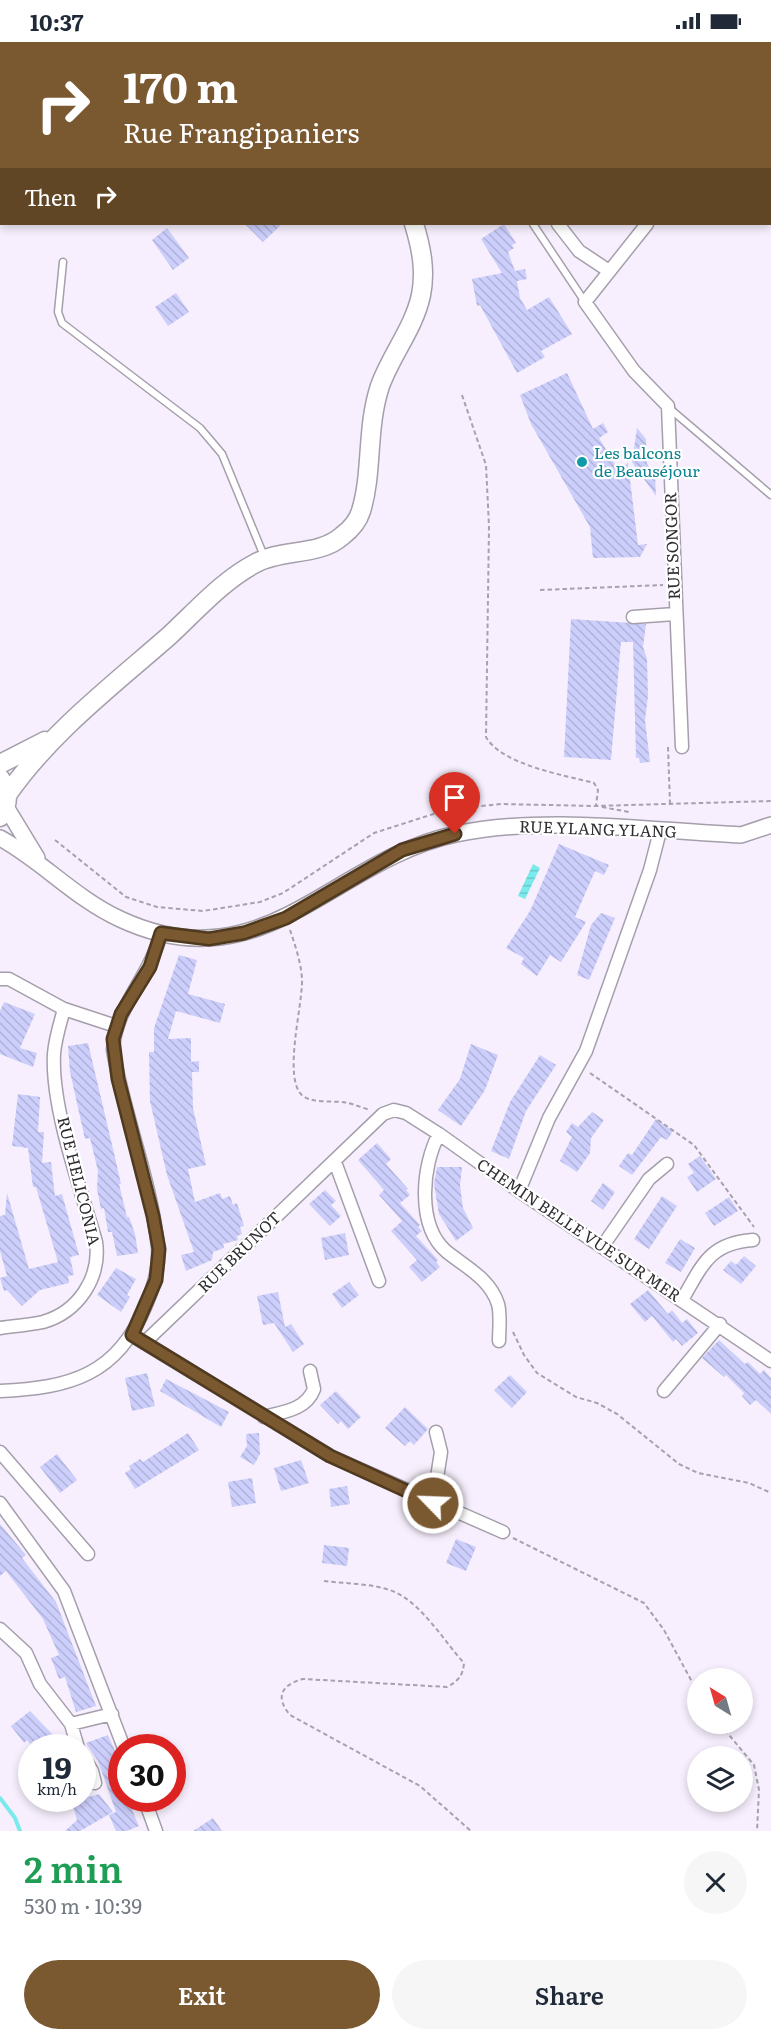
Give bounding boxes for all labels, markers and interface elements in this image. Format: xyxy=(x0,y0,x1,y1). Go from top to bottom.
text: 10:37 xyxy=(30,5,84,38)
text: 170 m xyxy=(123,54,238,116)
icon: right xyxy=(24,66,102,144)
text: Rue Frangipaniers xyxy=(123,111,359,151)
text: Then xyxy=(24,180,77,213)
icon: right xyxy=(89,180,122,213)
place label: Les balcons de Beauséjour xyxy=(594,440,700,482)
marker: Les balcons de Beauséjour xyxy=(575,455,589,469)
street label: RUE SONGOR xyxy=(657,491,685,600)
pin xyxy=(429,772,480,834)
icon: arrive xyxy=(438,781,471,814)
street label: RUE YLANG YLANG xyxy=(519,813,677,843)
street label: RUE HELICONIA xyxy=(52,1114,108,1248)
street label: CHEMIN BELLE VUE SUR MER xyxy=(473,1152,687,1307)
street label: RUE BRUNOT xyxy=(191,1205,286,1297)
position arrow xyxy=(401,1471,465,1535)
north arrow xyxy=(687,1668,753,1734)
map controls xyxy=(687,1668,753,1812)
speed limit sign: 30 xyxy=(108,1734,186,1812)
text: 19 xyxy=(42,1744,72,1788)
button: layers xyxy=(687,1746,753,1812)
text: km/h xyxy=(37,1777,77,1800)
text: 2 min xyxy=(24,1841,123,1894)
button: close xyxy=(684,1851,747,1914)
text: 530 m · 10:39 xyxy=(24,1890,142,1920)
button: Exit xyxy=(24,1960,380,2029)
button: Share xyxy=(392,1960,747,2029)

